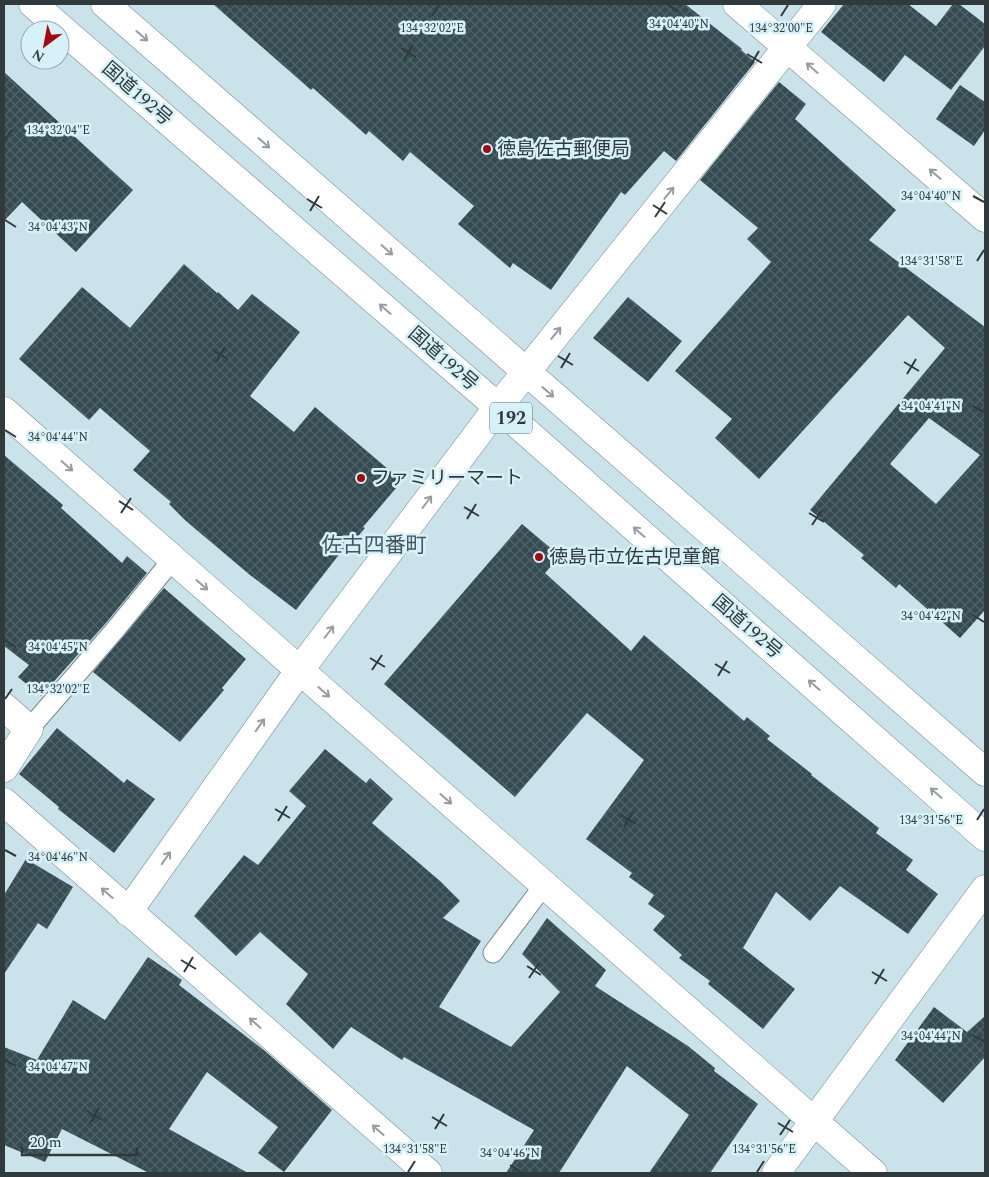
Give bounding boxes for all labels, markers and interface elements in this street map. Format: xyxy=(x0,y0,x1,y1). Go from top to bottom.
text: 34°04'40"N xyxy=(649,15,709,34)
text: 134°32'02"E xyxy=(400,19,464,38)
text: 134°32'00"E xyxy=(749,19,813,38)
north arrow xyxy=(20,20,70,70)
one-way arrow xyxy=(136,30,149,42)
text: N xyxy=(28,44,49,68)
street label: 国道192号 xyxy=(95,55,179,133)
one-way arrow xyxy=(806,63,819,74)
text: 134°32'04"E xyxy=(26,121,90,140)
place label: 徳島佐古郵便局 xyxy=(497,135,630,164)
one-way arrow xyxy=(258,137,271,149)
marker: 徳島佐古郵便局 xyxy=(481,143,493,155)
one-way arrow xyxy=(929,169,942,180)
one-way arrow xyxy=(663,187,674,200)
text: 34°04'40"N xyxy=(901,187,961,206)
text: 34°04'43"N xyxy=(28,218,88,237)
one-way arrow xyxy=(380,244,393,256)
text: 134°31'58"E xyxy=(899,252,963,271)
one-way arrow xyxy=(379,304,392,315)
street label: 国道192号 xyxy=(401,320,485,398)
one-way arrow xyxy=(550,327,561,340)
one-way arrow xyxy=(542,386,555,397)
text: 34°04'41"N xyxy=(901,397,961,416)
road number: 192 xyxy=(490,402,532,433)
text: 34°04'44"N xyxy=(28,428,88,447)
one-way arrow xyxy=(60,460,73,472)
place label: ファミリーマート xyxy=(371,464,523,493)
marker: ファミリーマート xyxy=(355,472,367,484)
one-way arrow xyxy=(421,496,432,509)
one-way arrow xyxy=(633,526,646,537)
district label: 佐古四番町 xyxy=(322,530,427,562)
place label: 徳島市立佐古児童館 xyxy=(549,543,720,572)
marker: 徳島市立佐古児童館 xyxy=(533,551,545,563)
one-way arrow xyxy=(195,579,208,591)
street label: 国道192号 xyxy=(705,588,789,666)
text: 34°04'42"N xyxy=(901,607,961,626)
one-way arrow xyxy=(323,626,334,639)
text: 34°04'45"N xyxy=(28,638,88,657)
text: 134°32'02"E xyxy=(26,680,90,699)
one-way arrow xyxy=(807,680,820,691)
one-way arrow xyxy=(317,686,330,698)
one-way arrow xyxy=(255,719,265,733)
one-way arrow xyxy=(929,787,942,799)
one-way arrow xyxy=(440,793,453,805)
text: 134°31'56"E xyxy=(899,811,963,830)
text: 34°04'46"N xyxy=(28,848,88,867)
one-way arrow xyxy=(161,851,171,865)
one-way arrow xyxy=(100,887,113,899)
one-way arrow xyxy=(249,1017,262,1029)
text: 34°04'44"N xyxy=(901,1027,961,1046)
text: 34°04'47"N xyxy=(28,1058,88,1077)
scale bar xyxy=(22,1124,138,1156)
one-way arrow xyxy=(371,1124,384,1135)
text: 20 m xyxy=(30,1131,62,1154)
text: 134°31'58"E xyxy=(383,1140,447,1159)
text: 134°31'56"E xyxy=(732,1140,796,1159)
text: 34°04'46"N xyxy=(480,1144,540,1163)

